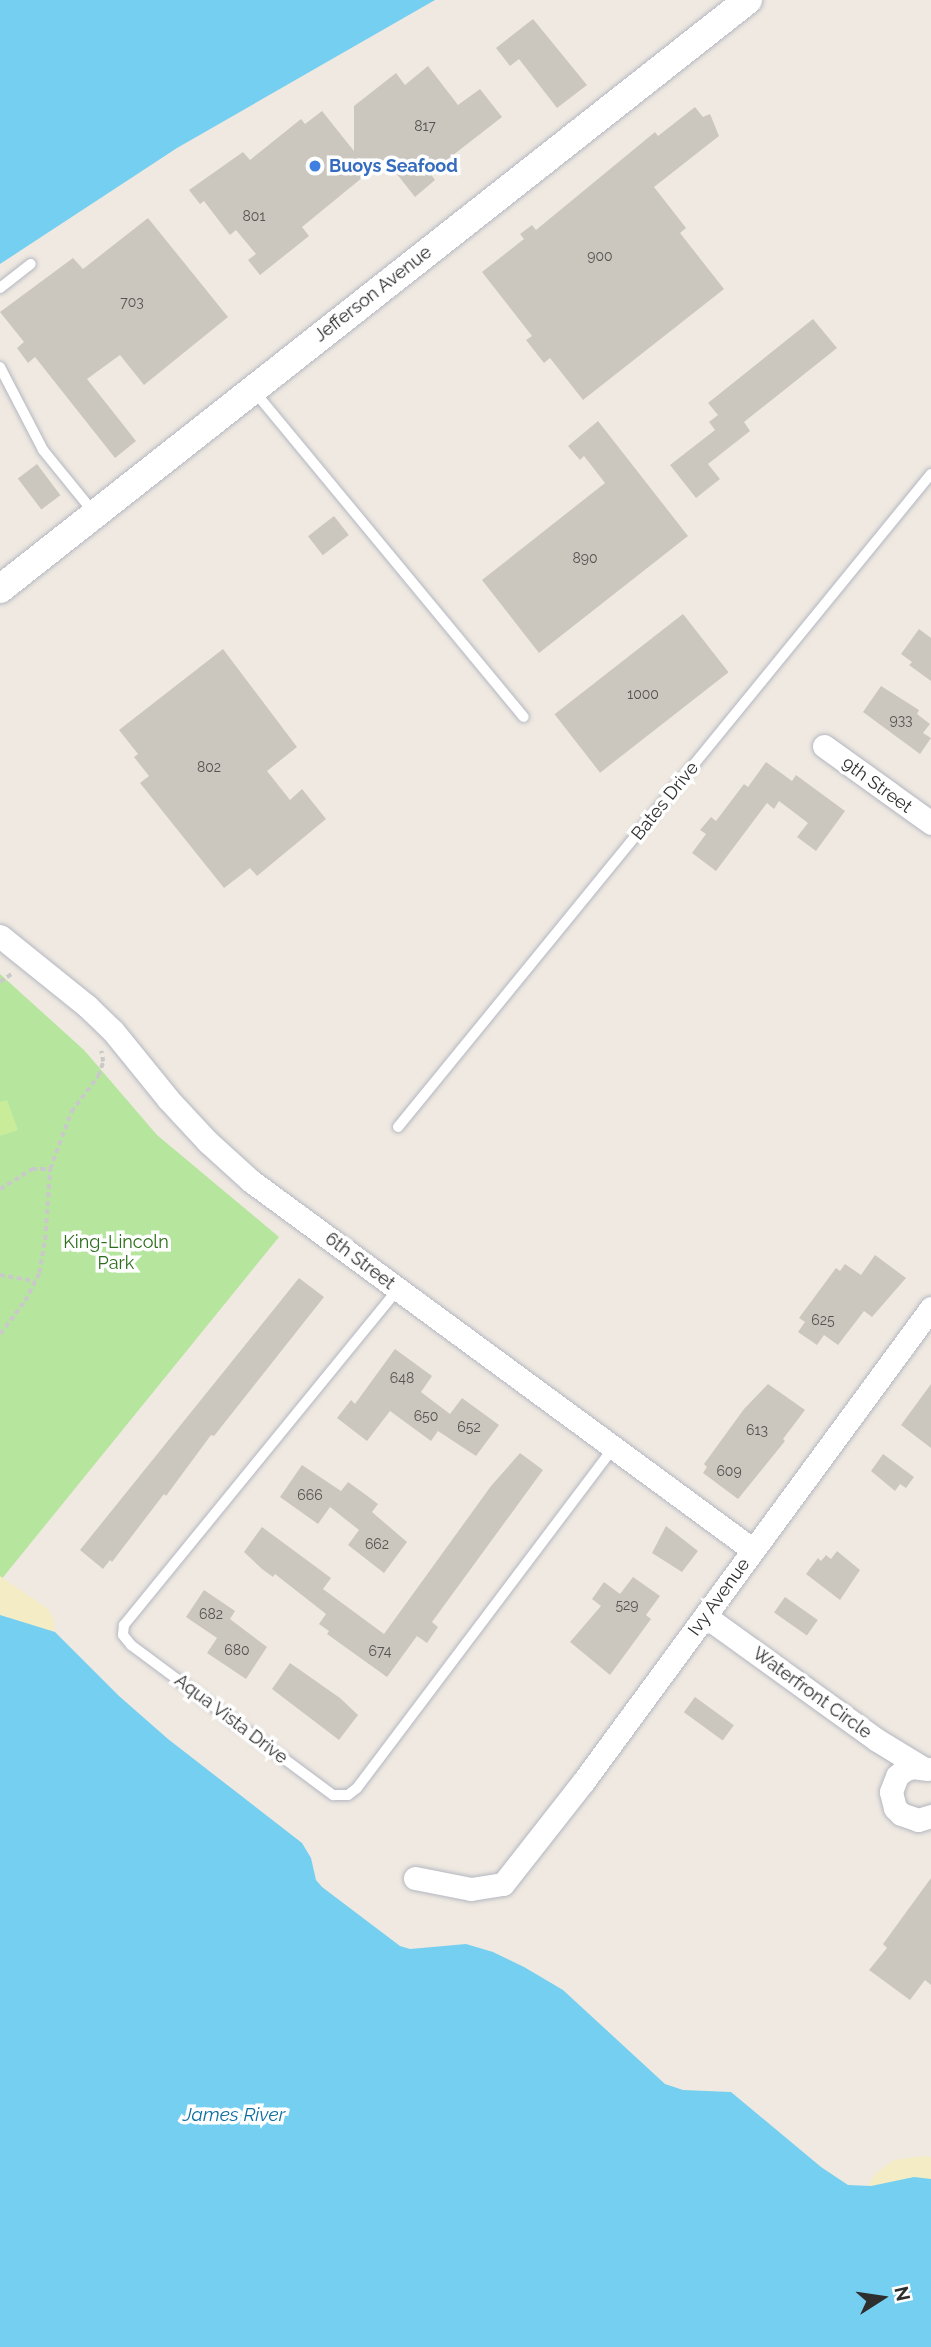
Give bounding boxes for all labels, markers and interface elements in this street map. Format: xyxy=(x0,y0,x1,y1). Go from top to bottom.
house number: 817 xyxy=(414,118,436,134)
place label: Buoys Seafood xyxy=(329,155,458,177)
marker: Buoys Seafood xyxy=(307,158,323,174)
house number: 801 xyxy=(243,208,265,224)
street label: Jefferson Avenue xyxy=(310,241,436,347)
house number: 900 xyxy=(587,248,613,264)
house number: 703 xyxy=(120,294,144,310)
house number: 890 xyxy=(572,550,598,566)
house number: 1000 xyxy=(627,686,659,702)
house number: 933 xyxy=(889,712,913,728)
street label: 9th Street xyxy=(838,752,916,818)
street label: Bates Drive xyxy=(627,758,703,844)
house number: 802 xyxy=(197,759,221,775)
street label: 6th Street xyxy=(321,1228,399,1294)
park label: King-Lincoln Park xyxy=(63,1232,169,1274)
house number: 625 xyxy=(811,1312,835,1328)
house number: 648 xyxy=(390,1370,414,1386)
house number: 650 xyxy=(414,1408,438,1424)
house number: 652 xyxy=(457,1419,481,1435)
house number: 613 xyxy=(746,1422,768,1438)
house number: 609 xyxy=(716,1463,742,1479)
house number: 666 xyxy=(297,1487,323,1503)
house number: 662 xyxy=(365,1536,389,1552)
street label: Ivy Avenue xyxy=(683,1554,755,1640)
house number: 529 xyxy=(615,1597,639,1613)
house number: 682 xyxy=(199,1606,223,1622)
house number: 680 xyxy=(224,1642,250,1658)
house number: 674 xyxy=(369,1643,391,1659)
street label: Waterfront Circle xyxy=(748,1643,876,1743)
street label: Aqua Vista Drive xyxy=(170,1669,292,1769)
water label: James River xyxy=(183,2104,285,2126)
north arrow xyxy=(847,2263,917,2333)
text: N xyxy=(890,2284,915,2303)

